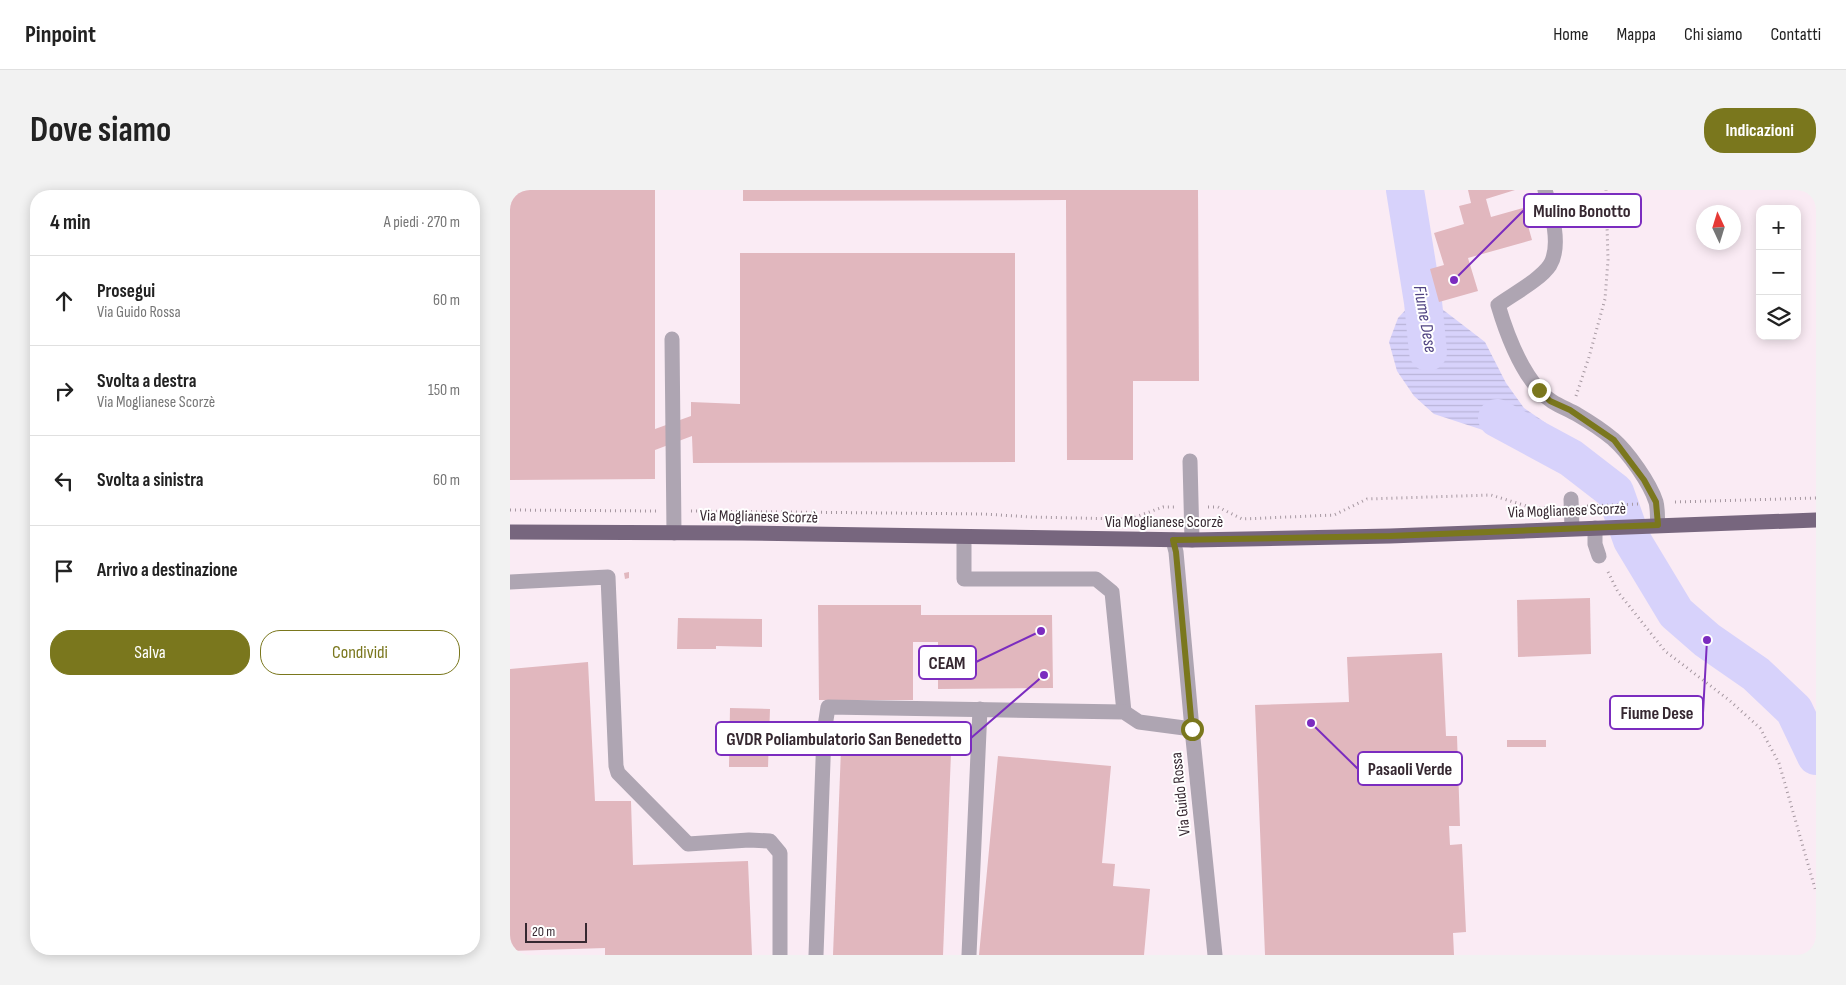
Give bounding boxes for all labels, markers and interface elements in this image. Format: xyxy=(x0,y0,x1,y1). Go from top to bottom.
text: Pinpoint xyxy=(25,20,96,49)
text: Home xyxy=(1553,24,1589,45)
text: Mappa xyxy=(1617,24,1656,45)
text: Chi siamo xyxy=(1684,24,1742,45)
text: Contatti xyxy=(1770,24,1821,45)
button: Indicazioni xyxy=(1704,108,1816,153)
text: Dove siamo xyxy=(30,109,171,152)
callout: Mulino Bonotto xyxy=(1524,194,1641,227)
text: Mulino Bonotto xyxy=(1533,201,1631,222)
north arrow xyxy=(1696,205,1741,250)
map controls xyxy=(1756,205,1801,340)
button: + xyxy=(1756,205,1801,250)
text: 4 min xyxy=(50,210,91,235)
text: A piedi · 270 m xyxy=(384,213,460,232)
button: − xyxy=(1756,250,1801,295)
text: Prosegui xyxy=(97,280,155,303)
water label: Fiume Dese xyxy=(1409,284,1441,354)
icon: ahead xyxy=(50,287,78,315)
text: 60 m xyxy=(433,291,460,310)
button: layers xyxy=(1756,295,1801,340)
text: Via Guido Rossa xyxy=(97,303,181,322)
text: Svolta a destra xyxy=(97,370,197,393)
icon: right xyxy=(50,377,78,405)
route end xyxy=(1528,379,1551,402)
text: 150 m xyxy=(428,381,460,400)
text: Via Moglianese Scorzè xyxy=(97,393,215,412)
icon: left xyxy=(50,467,78,495)
text: Svolta a sinistra xyxy=(97,469,204,492)
text: 60 m xyxy=(433,471,460,490)
street label: Via Moglianese Scorzè xyxy=(1508,499,1626,523)
street label: Via Moglianese Scorzè xyxy=(700,506,818,528)
street label: Via Moglianese Scorzè xyxy=(1105,513,1223,532)
icon: arrive xyxy=(50,557,78,585)
text: Arrivo a destinazione xyxy=(97,559,238,582)
button: Salva xyxy=(50,630,250,675)
button: Condividi xyxy=(260,630,460,675)
callout: CEAM xyxy=(919,646,976,679)
text: CEAM xyxy=(929,653,965,674)
callout: Fiume Dese xyxy=(1610,696,1703,729)
text: Fiume Dese xyxy=(1620,703,1694,724)
route start xyxy=(1181,718,1204,741)
callout: GVDR Poliambulatorio San Benedetto xyxy=(716,722,971,755)
text: GVDR Poliambulatorio San Benedetto xyxy=(726,729,962,750)
street label: Via Guido Rossa xyxy=(1167,751,1195,837)
callout: Pasaoli Verde xyxy=(1358,752,1462,785)
text: Pasaoli Verde xyxy=(1368,759,1452,780)
scale bar xyxy=(525,920,588,943)
text: 20 m xyxy=(532,923,555,940)

